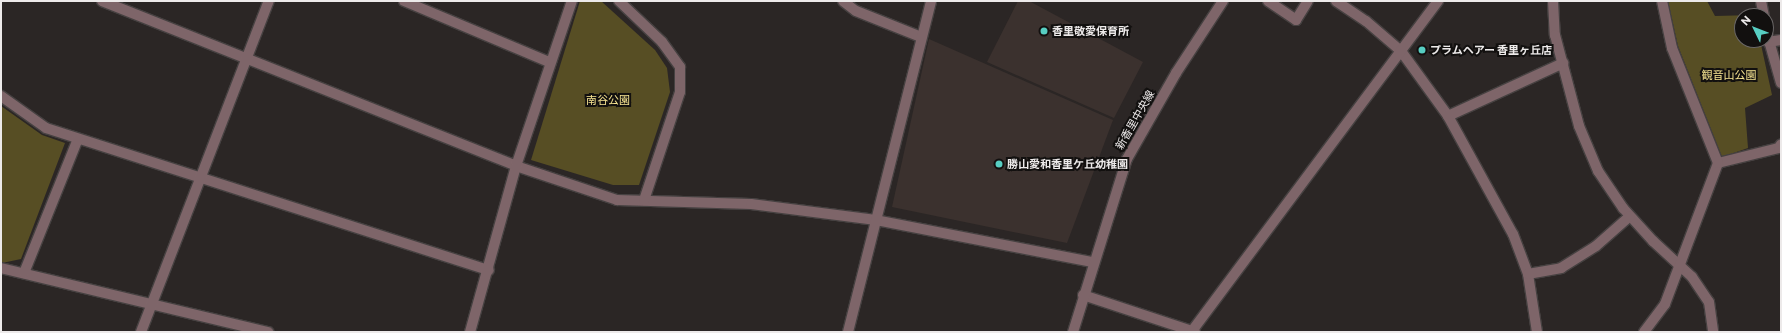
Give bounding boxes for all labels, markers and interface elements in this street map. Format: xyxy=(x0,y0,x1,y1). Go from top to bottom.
north arrow xyxy=(1734,8,1774,48)
text: N xyxy=(1738,13,1753,28)
place label: 香里敬愛保育所 xyxy=(1052,24,1129,38)
marker: 香里敬愛保育所 xyxy=(1039,26,1049,36)
place label: プラムヘアー 香里ヶ丘店 xyxy=(1430,43,1552,57)
marker: プラムヘアー 香里ヶ丘店 xyxy=(1417,45,1427,55)
park label: 観音山公園 xyxy=(1702,68,1756,82)
street label: 新香里中央線 xyxy=(1113,88,1157,152)
park label: 南谷公園 xyxy=(586,93,630,107)
place label: 勝山愛和香里ケ丘幼稚園 xyxy=(1007,157,1128,171)
marker: 勝山愛和香里ケ丘幼稚園 xyxy=(994,159,1004,169)

